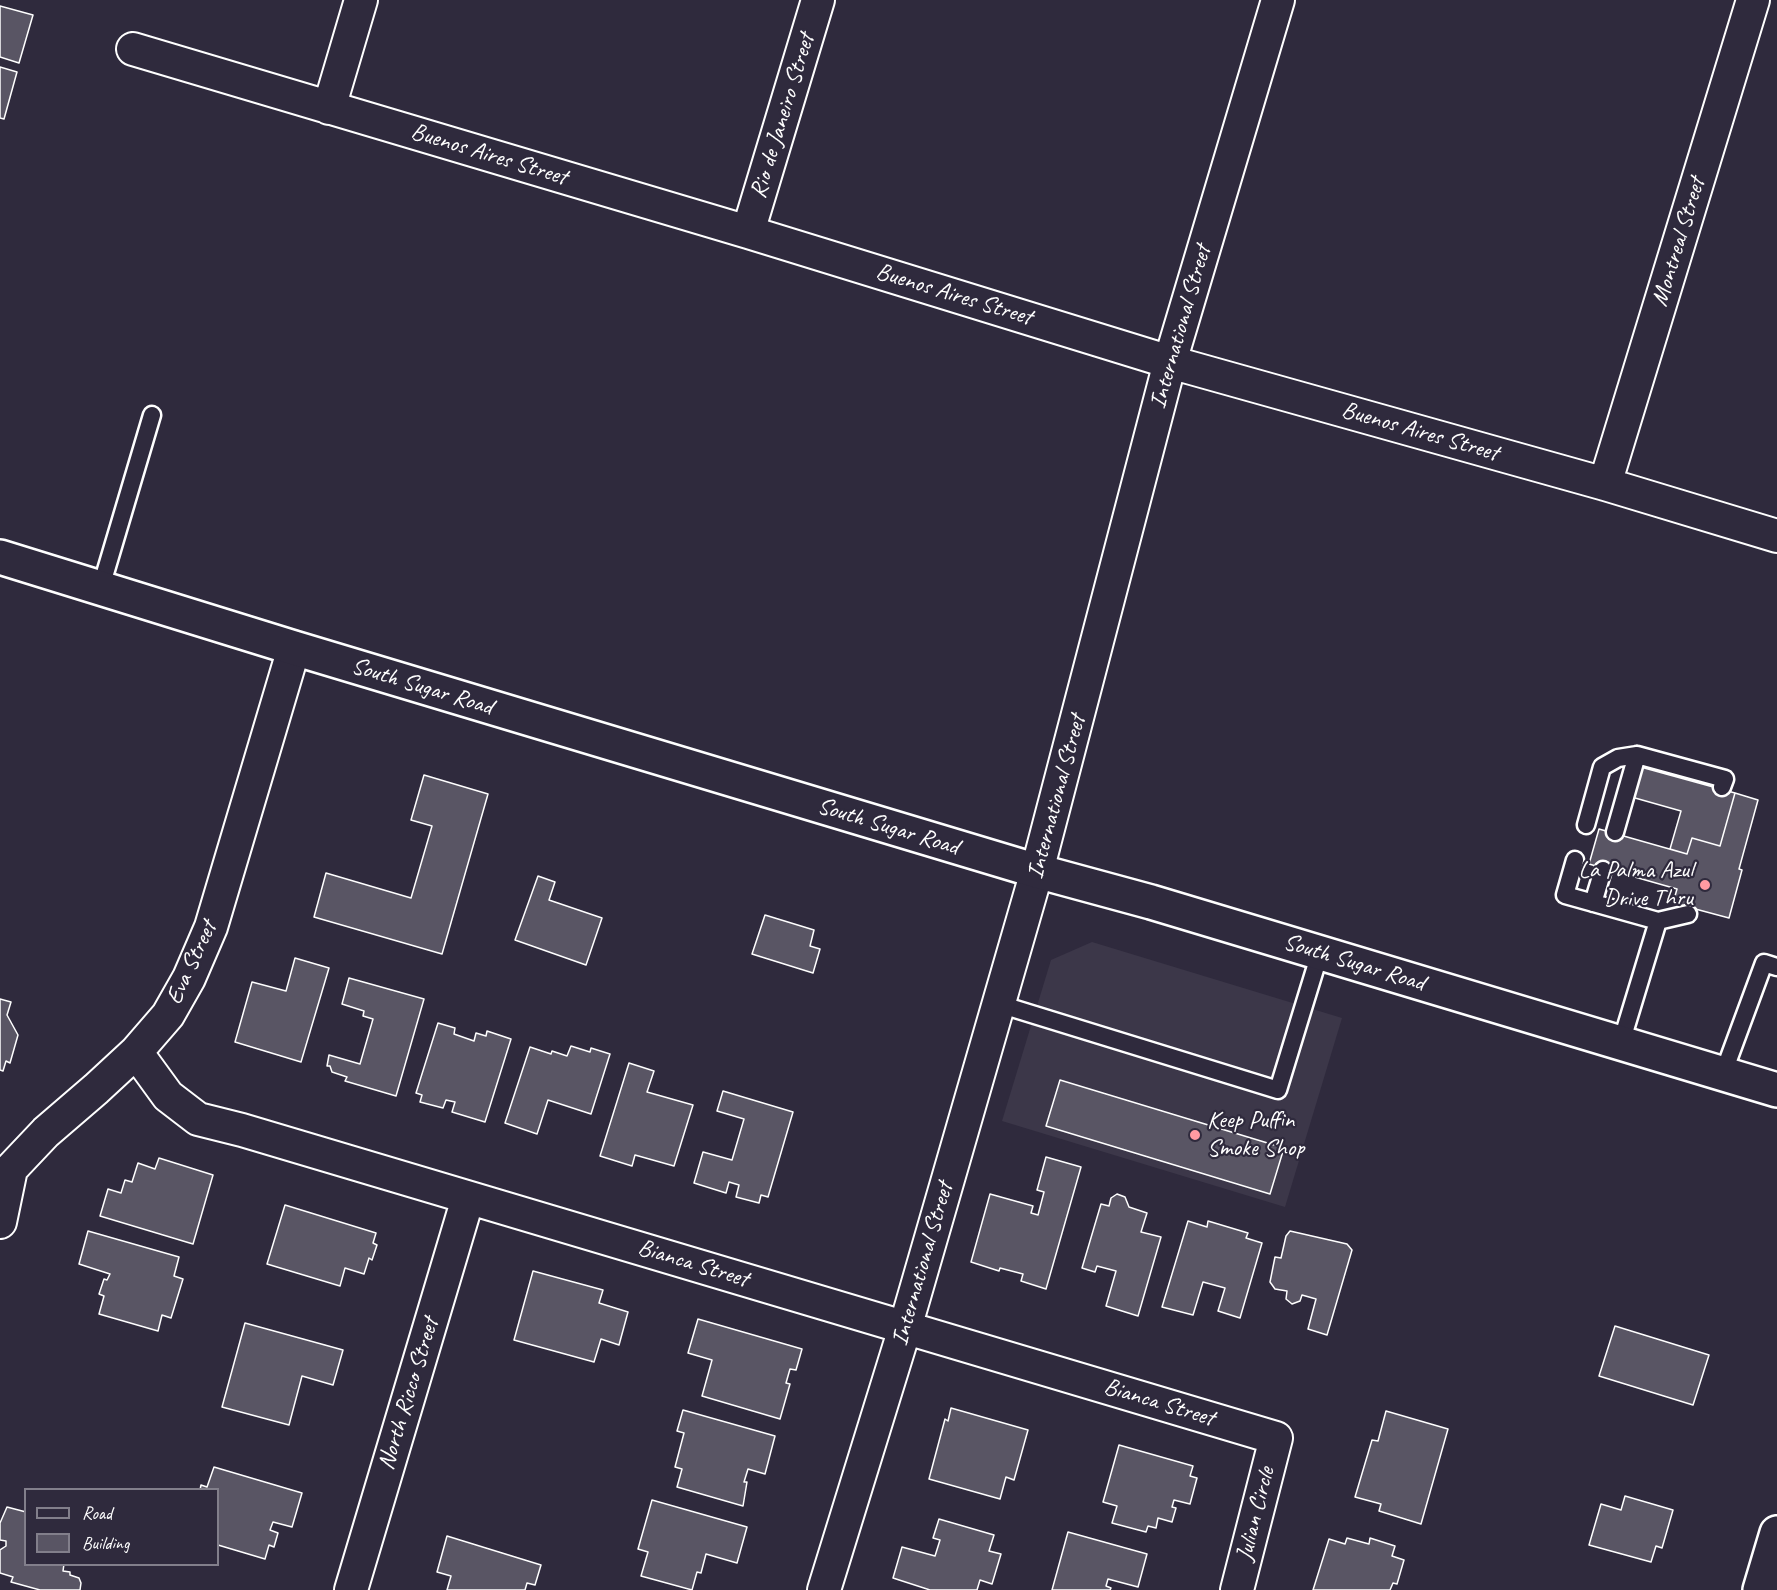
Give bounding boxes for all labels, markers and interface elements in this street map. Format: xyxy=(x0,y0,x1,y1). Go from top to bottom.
street label: Rio de Janeiro Street xyxy=(744,30,822,202)
street label: Buenos Aires Street xyxy=(407,118,571,192)
street label: Montreal Street xyxy=(1646,174,1712,310)
street label: International Street xyxy=(1144,242,1218,412)
street label: Buenos Aires Street xyxy=(872,258,1036,332)
street label: Buenos Aires Street xyxy=(1338,396,1502,468)
street label: South Sugar Road xyxy=(348,652,496,722)
street label: International Street xyxy=(1021,712,1093,882)
street label: South Sugar Road xyxy=(814,792,962,862)
place label: La Palma Azul Drive Thru xyxy=(1579,857,1693,913)
marker: La Palma Azul Drive Thru xyxy=(1698,878,1712,892)
street label: Eva Street xyxy=(160,917,224,1009)
street label: South Sugar Road xyxy=(1280,928,1428,998)
place label: Keep Puffin Smoke Shop xyxy=(1207,1107,1304,1163)
marker: Keep Puffin Smoke Shop xyxy=(1188,1128,1202,1142)
street label: International Street xyxy=(886,1179,960,1349)
street label: Bianca Street xyxy=(634,1234,752,1294)
street label: North Ricco Street xyxy=(372,1315,446,1473)
street label: Bianca Street xyxy=(1100,1373,1218,1433)
street label: Julian Circle xyxy=(1230,1464,1282,1564)
legend xyxy=(24,1488,219,1566)
text: Road xyxy=(82,1502,112,1524)
text: Building xyxy=(82,1532,129,1554)

